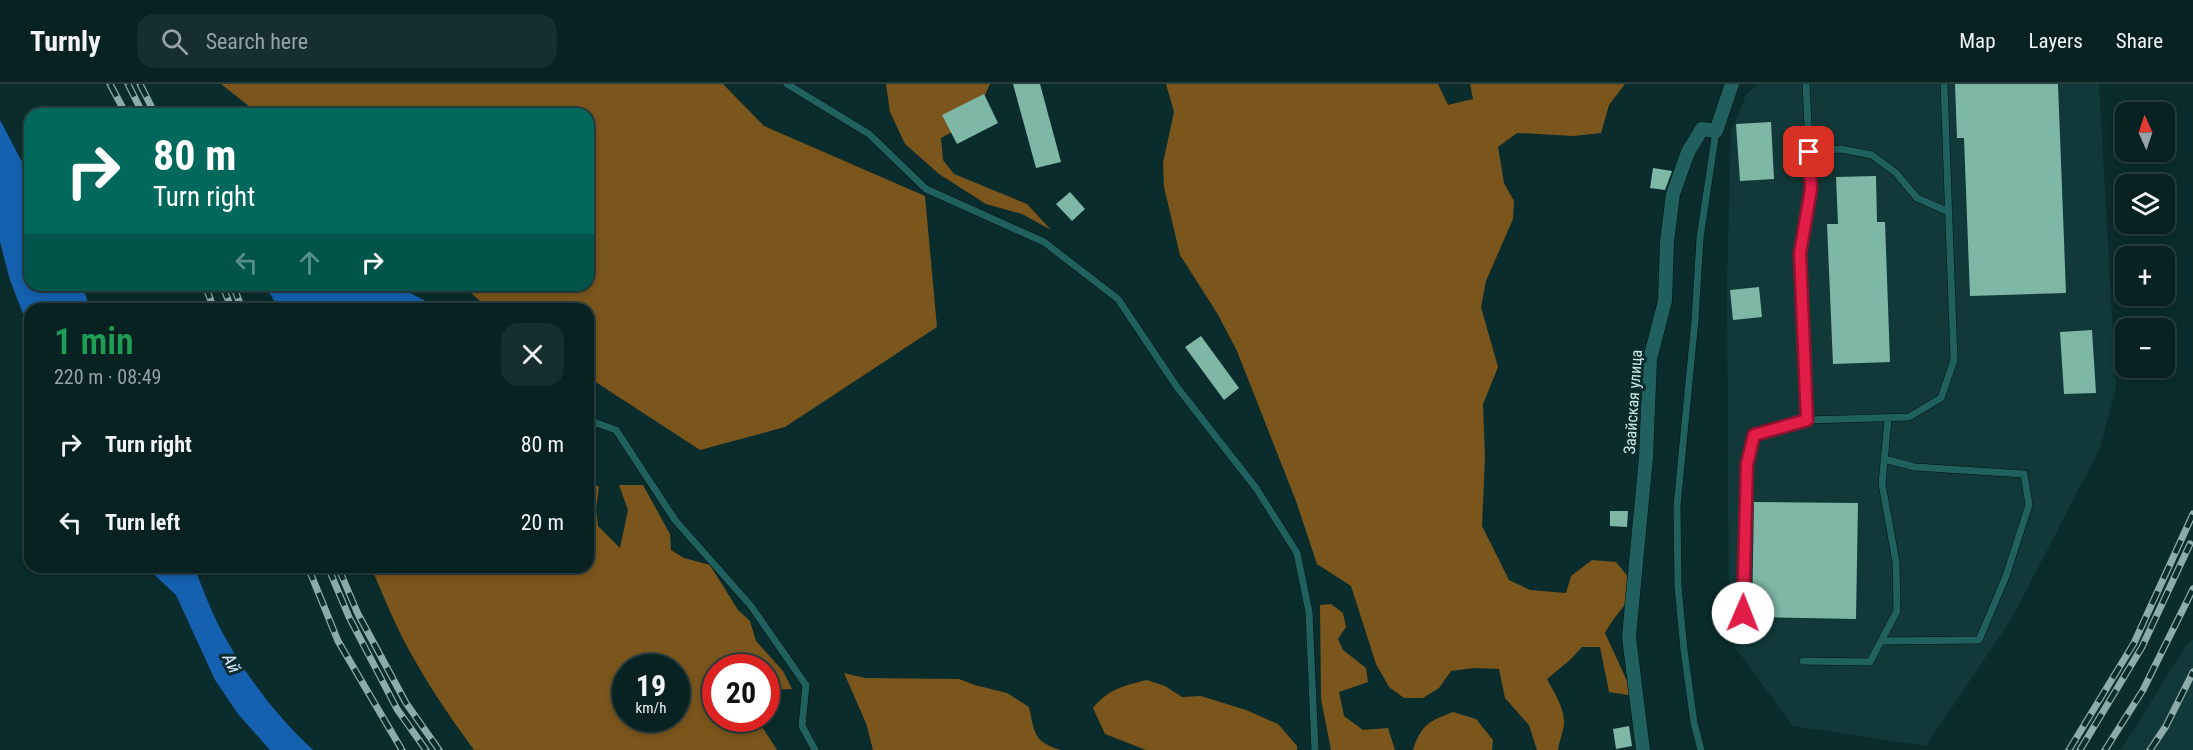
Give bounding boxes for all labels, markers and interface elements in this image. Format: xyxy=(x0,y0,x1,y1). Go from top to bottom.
search box xyxy=(137,14,557,68)
text: Turnly xyxy=(30,25,101,58)
icon: search xyxy=(158,25,191,58)
text: Search here xyxy=(206,29,308,54)
text: Map xyxy=(1959,29,1996,53)
text: Layers xyxy=(2029,29,2083,53)
text: Share xyxy=(2116,29,2163,53)
north arrow xyxy=(2115,102,2175,162)
map controls xyxy=(2115,102,2175,378)
pin xyxy=(1783,126,1834,177)
text: 80 m xyxy=(153,131,236,180)
icon: right xyxy=(54,132,132,210)
icon: arrive xyxy=(1792,135,1825,168)
button: layers xyxy=(2115,174,2175,234)
text: Turn right xyxy=(153,181,255,213)
icon: left xyxy=(230,246,263,279)
icon: ahead xyxy=(293,246,326,279)
icon: right xyxy=(356,246,389,279)
button: + xyxy=(2115,246,2175,306)
button: − xyxy=(2115,318,2175,378)
text: 1 min xyxy=(54,321,134,363)
button: close xyxy=(501,323,564,386)
street label: Заайская улица xyxy=(1620,349,1646,455)
text: 220 m · 08:49 xyxy=(54,365,161,389)
icon: right xyxy=(54,428,87,461)
text: Turn right xyxy=(105,432,192,457)
text: 80 m xyxy=(521,432,564,457)
icon: left xyxy=(54,506,87,539)
text: Turn left xyxy=(105,510,180,535)
text: 20 m xyxy=(521,510,564,535)
position arrow xyxy=(1711,581,1775,645)
water label: Ай xyxy=(218,649,246,676)
speed limit sign: 20 xyxy=(702,654,780,732)
text: 19 xyxy=(636,668,666,703)
text: km/h xyxy=(636,699,666,717)

